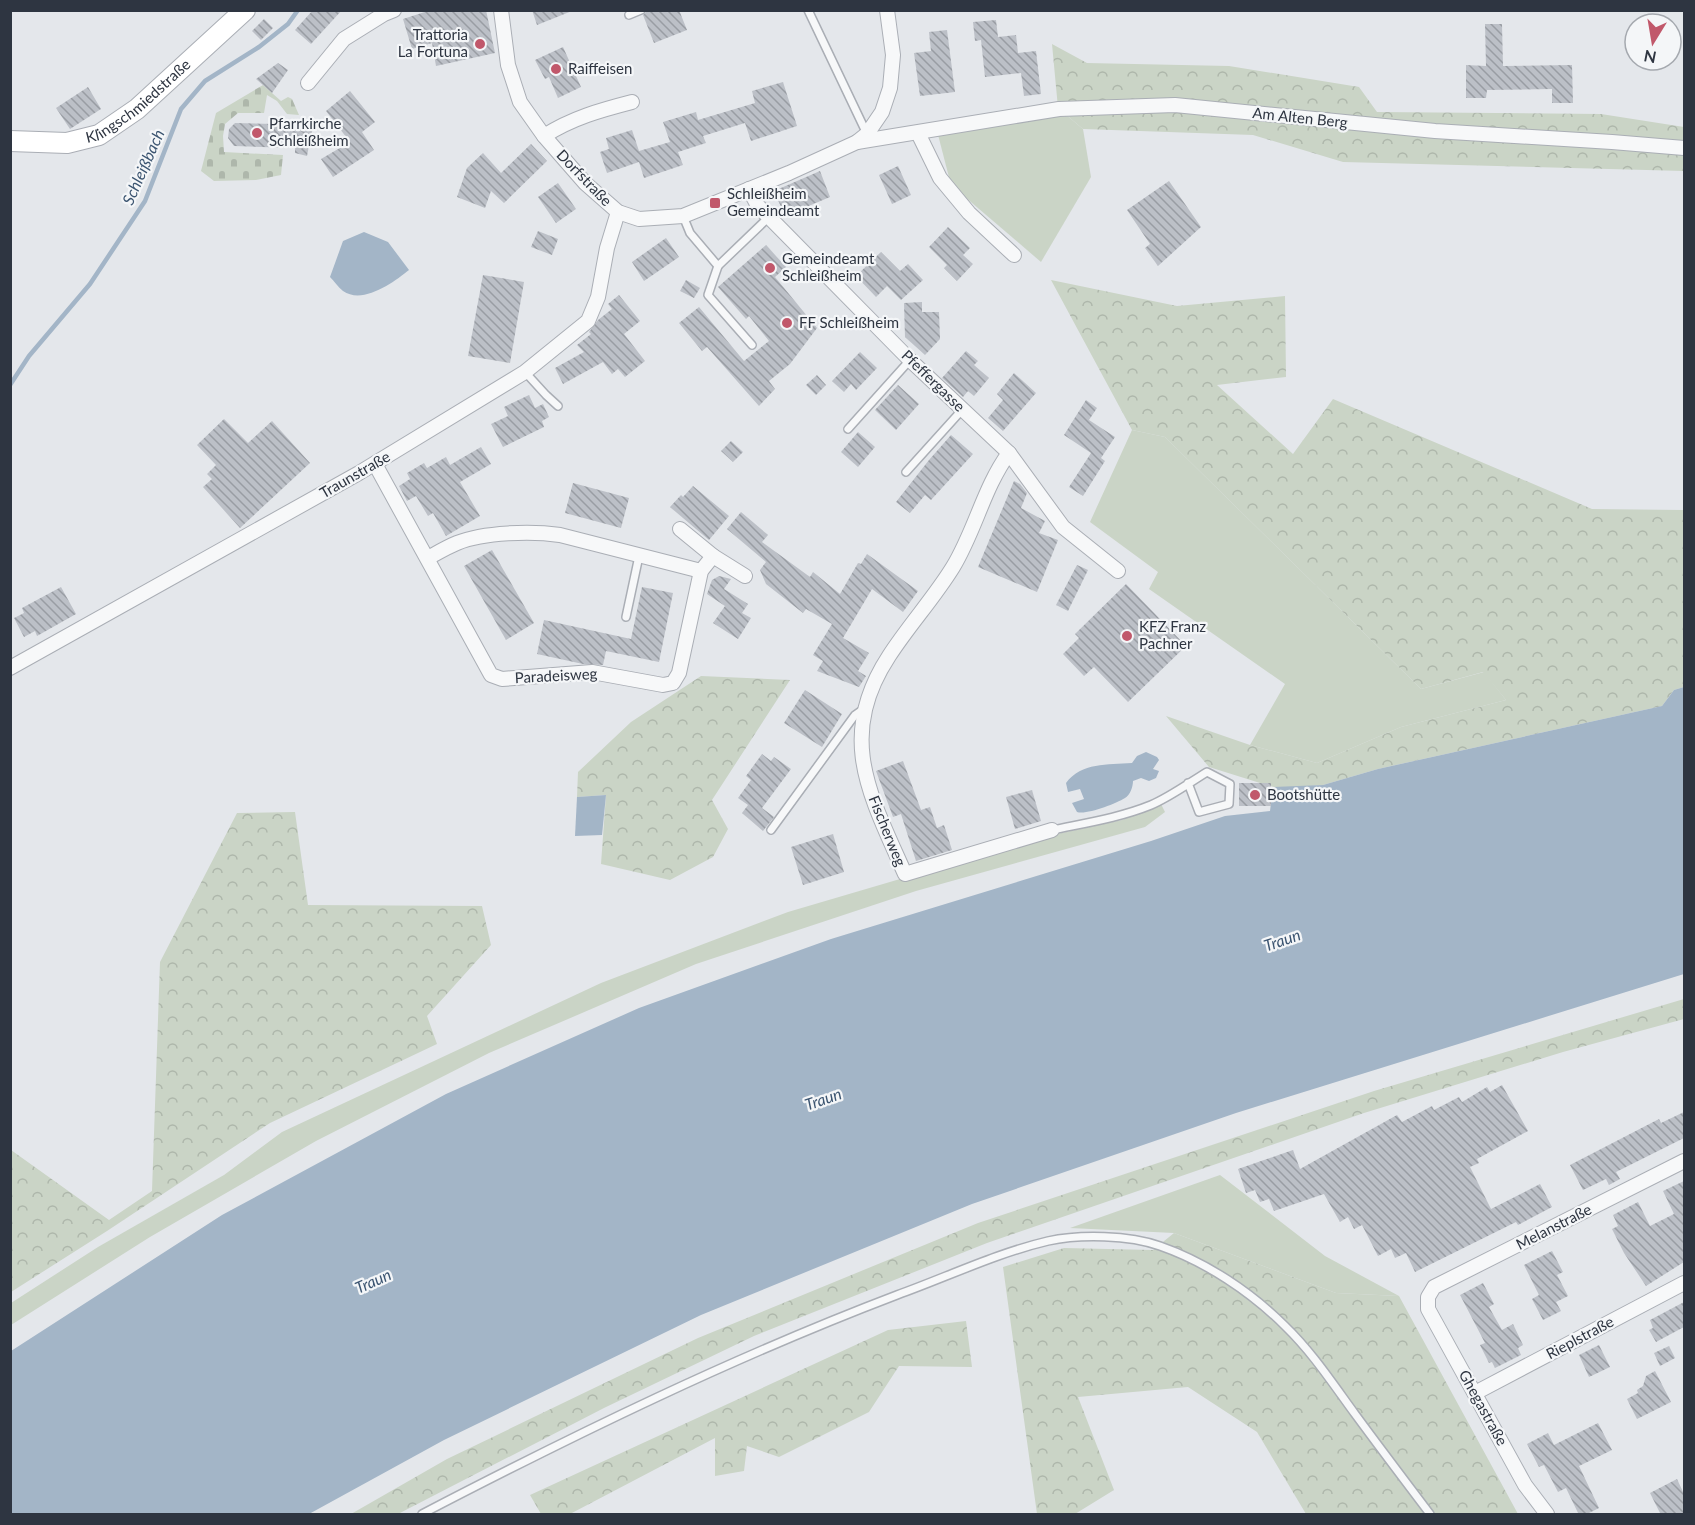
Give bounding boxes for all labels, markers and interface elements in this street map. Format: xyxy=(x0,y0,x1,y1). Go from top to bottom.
north arrow xyxy=(1623,12,1683,72)
place label: Trattoria La Fortuna xyxy=(398,25,468,60)
marker: Trattoria La Fortuna xyxy=(473,37,487,51)
text: N xyxy=(1642,47,1658,68)
street label: Klingschmiedstraße xyxy=(83,55,194,146)
place label: Raiffeisen xyxy=(568,59,632,77)
marker: Raiffeisen xyxy=(549,62,563,76)
street label: Am Alten Berg xyxy=(1252,103,1349,131)
place label: Pfarrkirche Schleißheim xyxy=(269,114,349,149)
water label: Schleißbach xyxy=(118,126,168,207)
marker: Pfarrkirche Schleißheim xyxy=(250,126,264,140)
street label: Dorfstraße xyxy=(553,145,616,209)
place label: Schleißheim Gemeindeamt xyxy=(727,184,820,219)
marker: Schleißheim Gemeindeamt xyxy=(708,196,722,210)
place label: Gemeindeamt Schleißheim xyxy=(782,249,875,284)
marker: Gemeindeamt Schleißheim xyxy=(763,261,777,275)
place label: FF Schleißheim xyxy=(799,313,899,331)
marker: FF Schleißheim xyxy=(780,316,794,330)
street label: Pfeffergasse xyxy=(898,346,969,415)
street label: Traunstraße xyxy=(316,447,393,501)
place label: KFZ Franz Pachner xyxy=(1139,617,1206,652)
marker: KFZ Franz Pachner xyxy=(1120,629,1134,643)
street label: Paradeisweg xyxy=(514,664,598,686)
place label: Bootshütte xyxy=(1267,785,1340,803)
marker: Bootshütte xyxy=(1248,788,1262,802)
street label: Fischerweg xyxy=(866,793,910,869)
water label: Traun xyxy=(1261,924,1303,955)
water label: Traun xyxy=(802,1083,844,1114)
street label: Melanstraße xyxy=(1513,1199,1594,1253)
water label: Traun xyxy=(352,1264,394,1297)
street label: Rieplstraße xyxy=(1543,1312,1617,1362)
street label: Ghegastraße xyxy=(1456,1367,1512,1449)

